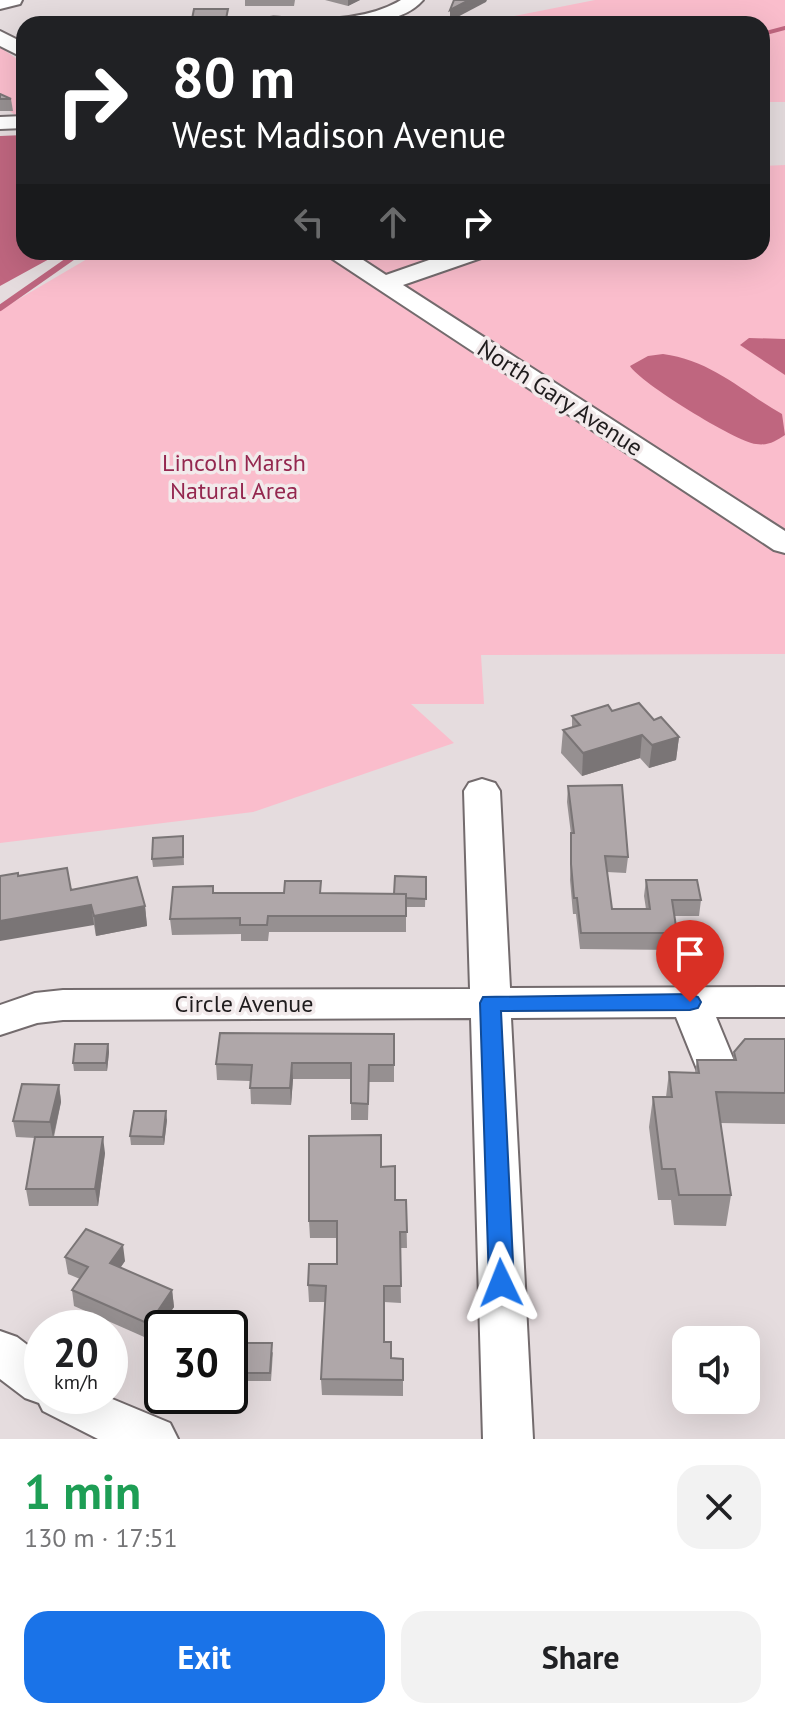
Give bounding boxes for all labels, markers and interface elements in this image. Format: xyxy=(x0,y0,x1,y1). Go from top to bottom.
text: 80 m xyxy=(172,41,295,113)
icon: right xyxy=(40,48,144,152)
text: West Madison Avenue xyxy=(172,111,506,158)
icon: left xyxy=(287,200,331,244)
icon: ahead xyxy=(371,200,415,244)
icon: right xyxy=(455,200,499,244)
street label: North Gary Avenue xyxy=(472,333,649,463)
park label: Lincoln Marsh Natural Area xyxy=(162,447,306,506)
pin xyxy=(656,920,724,1002)
icon: arrive xyxy=(668,932,712,976)
street label: Circle Avenue xyxy=(175,988,313,1019)
position arrow xyxy=(459,1241,543,1325)
speed limit sign: 30 xyxy=(144,1310,248,1414)
text: 20 xyxy=(53,1326,99,1378)
map controls xyxy=(672,1326,760,1414)
button: sound xyxy=(672,1326,760,1414)
text: km/h xyxy=(54,1369,98,1395)
text: 1 min xyxy=(24,1460,141,1522)
button: close xyxy=(677,1465,761,1549)
text: 130 m · 17:51 xyxy=(24,1521,178,1554)
button: Exit xyxy=(24,1611,385,1703)
button: Share xyxy=(401,1611,761,1703)

